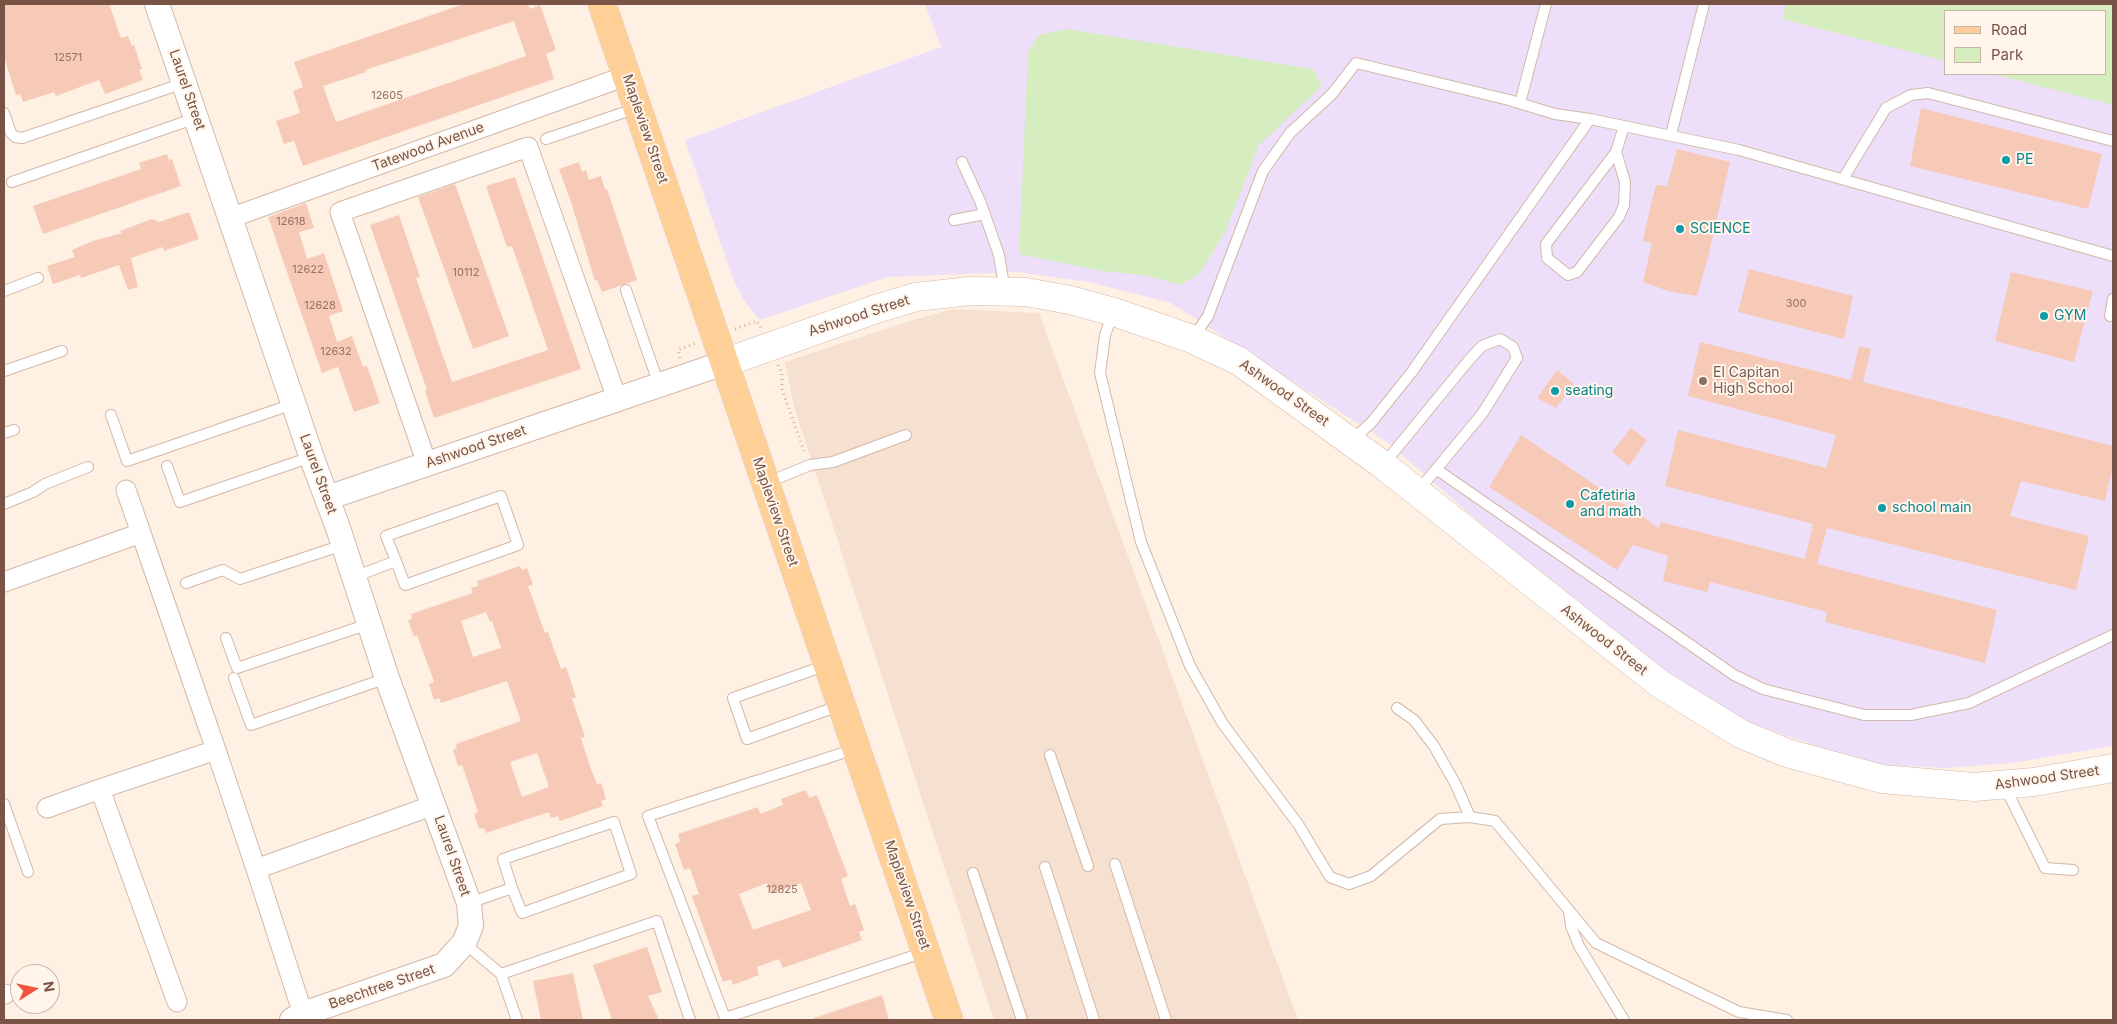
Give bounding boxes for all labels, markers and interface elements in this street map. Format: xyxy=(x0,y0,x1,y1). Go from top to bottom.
legend xyxy=(1944,10,2107,75)
text: Road xyxy=(1991,20,2027,39)
text: Park xyxy=(1991,45,2023,64)
street label: Laurel Street xyxy=(165,48,209,132)
house number: 12571 xyxy=(54,51,82,65)
street label: Mapleview Street xyxy=(618,72,672,186)
house number: 12605 xyxy=(371,89,403,103)
street label: Tatewood Avenue xyxy=(370,119,486,175)
place label: PE xyxy=(2016,152,2033,168)
marker: PE xyxy=(2000,154,2012,166)
house number: 12618 xyxy=(276,215,306,229)
place label: SCIENCE xyxy=(1690,221,1751,237)
marker: SCIENCE xyxy=(1674,223,1686,235)
house number: 12622 xyxy=(292,263,324,277)
house number: 10112 xyxy=(452,266,480,280)
street label: Ashwood Street xyxy=(806,292,912,340)
house number: 300 xyxy=(1786,297,1806,311)
house number: 12628 xyxy=(304,299,336,313)
place label: GYM xyxy=(2054,308,2086,324)
marker: GYM xyxy=(2038,310,2050,322)
house number: 12632 xyxy=(320,345,352,359)
street label: Ashwood Street xyxy=(1236,356,1332,430)
place label: El Capitan High School xyxy=(1713,365,1793,398)
marker: El Capitan High School xyxy=(1697,375,1709,387)
place label: seating xyxy=(1565,383,1613,399)
marker: seating xyxy=(1549,385,1561,397)
street label: Ashwood Street xyxy=(423,422,529,472)
street label: Laurel Street xyxy=(296,432,340,516)
street label: Mapleview Street xyxy=(748,455,802,569)
place label: Cafetiria and math xyxy=(1580,488,1642,520)
marker: Cafetiria and math xyxy=(1564,498,1576,510)
place label: school main xyxy=(1892,500,1972,516)
marker: school main xyxy=(1876,502,1888,514)
street label: Ashwood Street xyxy=(1557,601,1651,679)
street label: Ashwood Street xyxy=(1994,762,2100,794)
street label: Laurel Street xyxy=(430,814,474,898)
street label: Mapleview Street xyxy=(880,838,934,952)
house number: 12825 xyxy=(766,883,798,897)
street label: Beechtree Street xyxy=(327,961,437,1013)
north arrow xyxy=(10,964,60,1014)
text: N xyxy=(40,980,59,993)

